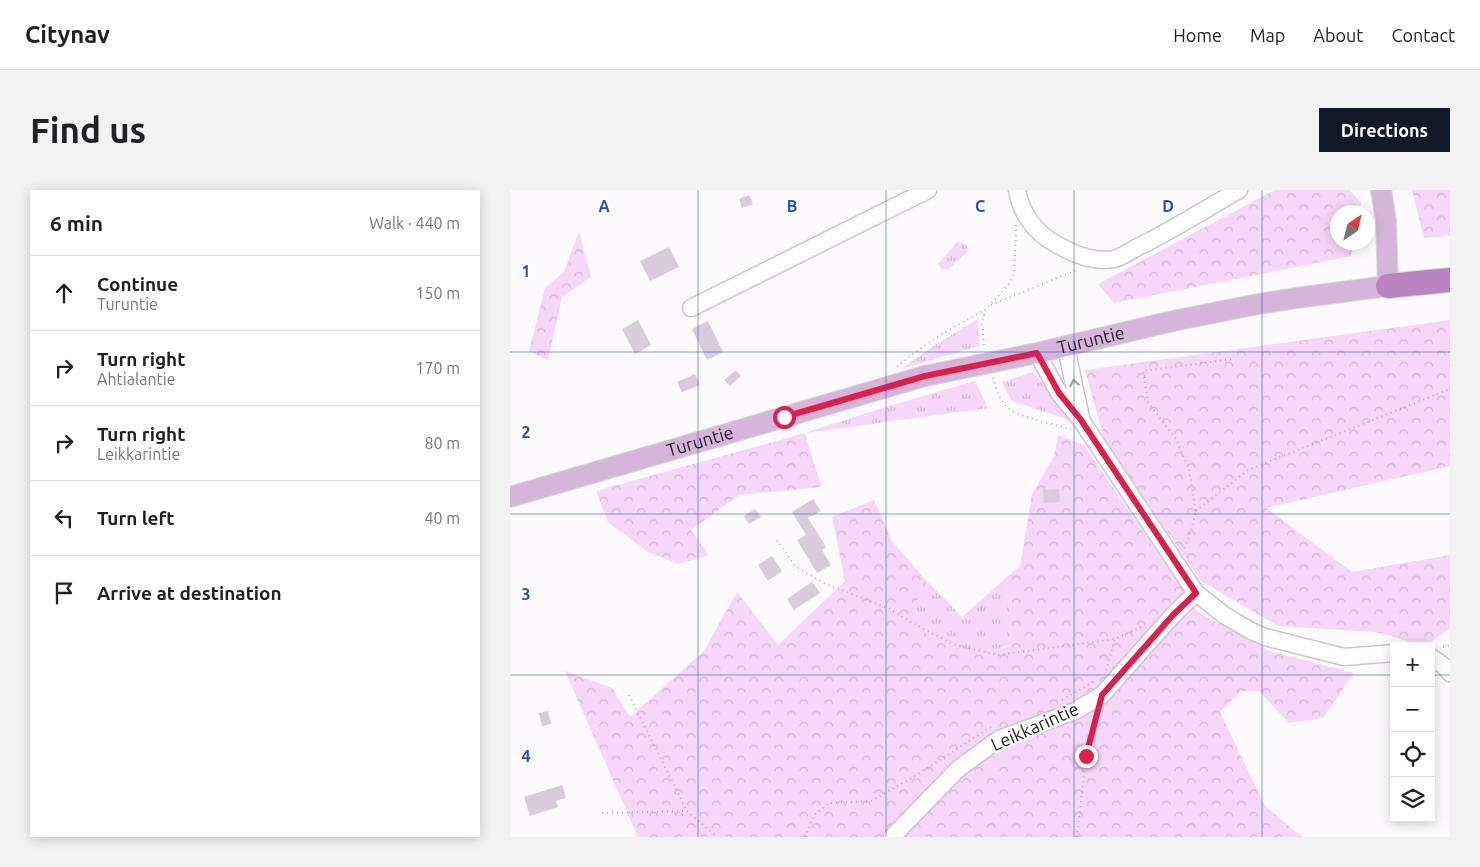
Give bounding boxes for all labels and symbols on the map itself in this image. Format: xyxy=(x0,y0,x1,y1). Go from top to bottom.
text: A xyxy=(598,197,610,215)
text: B xyxy=(787,197,797,215)
text: C xyxy=(975,197,985,215)
text: D xyxy=(1162,197,1174,215)
north arrow xyxy=(1330,205,1375,250)
text: 1 xyxy=(521,262,531,280)
street label: Turuntie xyxy=(1055,322,1126,357)
one-way arrow xyxy=(1070,379,1080,388)
route start xyxy=(773,406,796,429)
street label: Turuntie xyxy=(664,421,736,460)
text: 2 xyxy=(521,423,531,441)
text: 3 xyxy=(521,585,531,603)
street label: Leikkarintie xyxy=(988,698,1081,754)
route end xyxy=(1075,745,1098,768)
text: 4 xyxy=(521,747,531,765)

